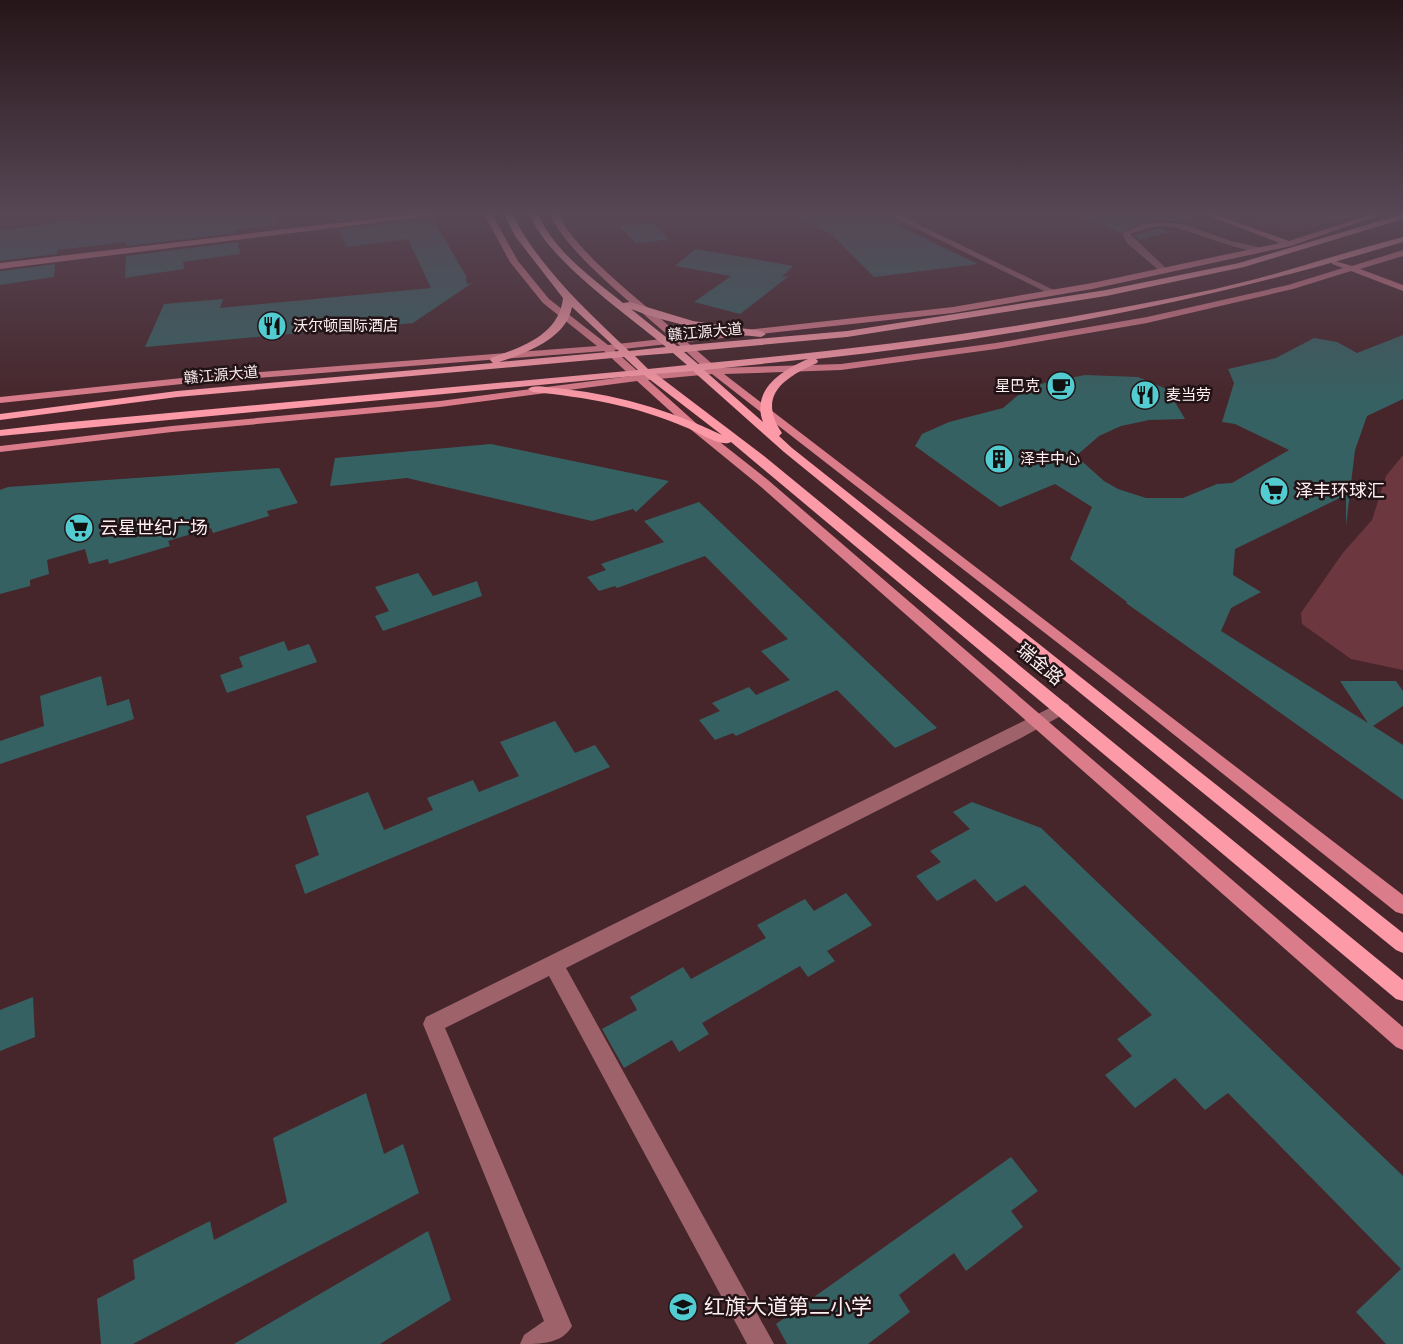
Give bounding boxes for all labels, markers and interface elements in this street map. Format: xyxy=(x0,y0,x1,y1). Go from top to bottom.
restaurant icon: 沃尔顿国际酒店 xyxy=(256,310,288,342)
place label: 沃尔顿国际酒店 xyxy=(293,317,398,335)
street label: 赣江源大道 xyxy=(667,320,743,344)
street label: 赣江源大道 xyxy=(183,363,259,387)
cafe icon: 星巴克 xyxy=(1045,370,1077,402)
place label: 星巴克 xyxy=(995,377,1040,395)
restaurant icon: 麦当劳 xyxy=(1129,379,1161,411)
place label: 麦当劳 xyxy=(1166,386,1211,404)
building icon: 泽丰中心 xyxy=(983,443,1015,475)
place label: 泽丰中心 xyxy=(1020,450,1080,468)
supermarket icon: 泽丰环球汇 xyxy=(1258,475,1290,507)
place label: 泽丰环球汇 xyxy=(1295,480,1385,502)
supermarket icon: 云星世纪广场 xyxy=(63,512,95,544)
place label: 云星世纪广场 xyxy=(100,517,208,539)
street label: 瑞金路 xyxy=(1012,638,1068,690)
school or university icon: 红旗大道第二小学 xyxy=(667,1291,699,1323)
place label: 红旗大道第二小学 xyxy=(704,1294,872,1320)

